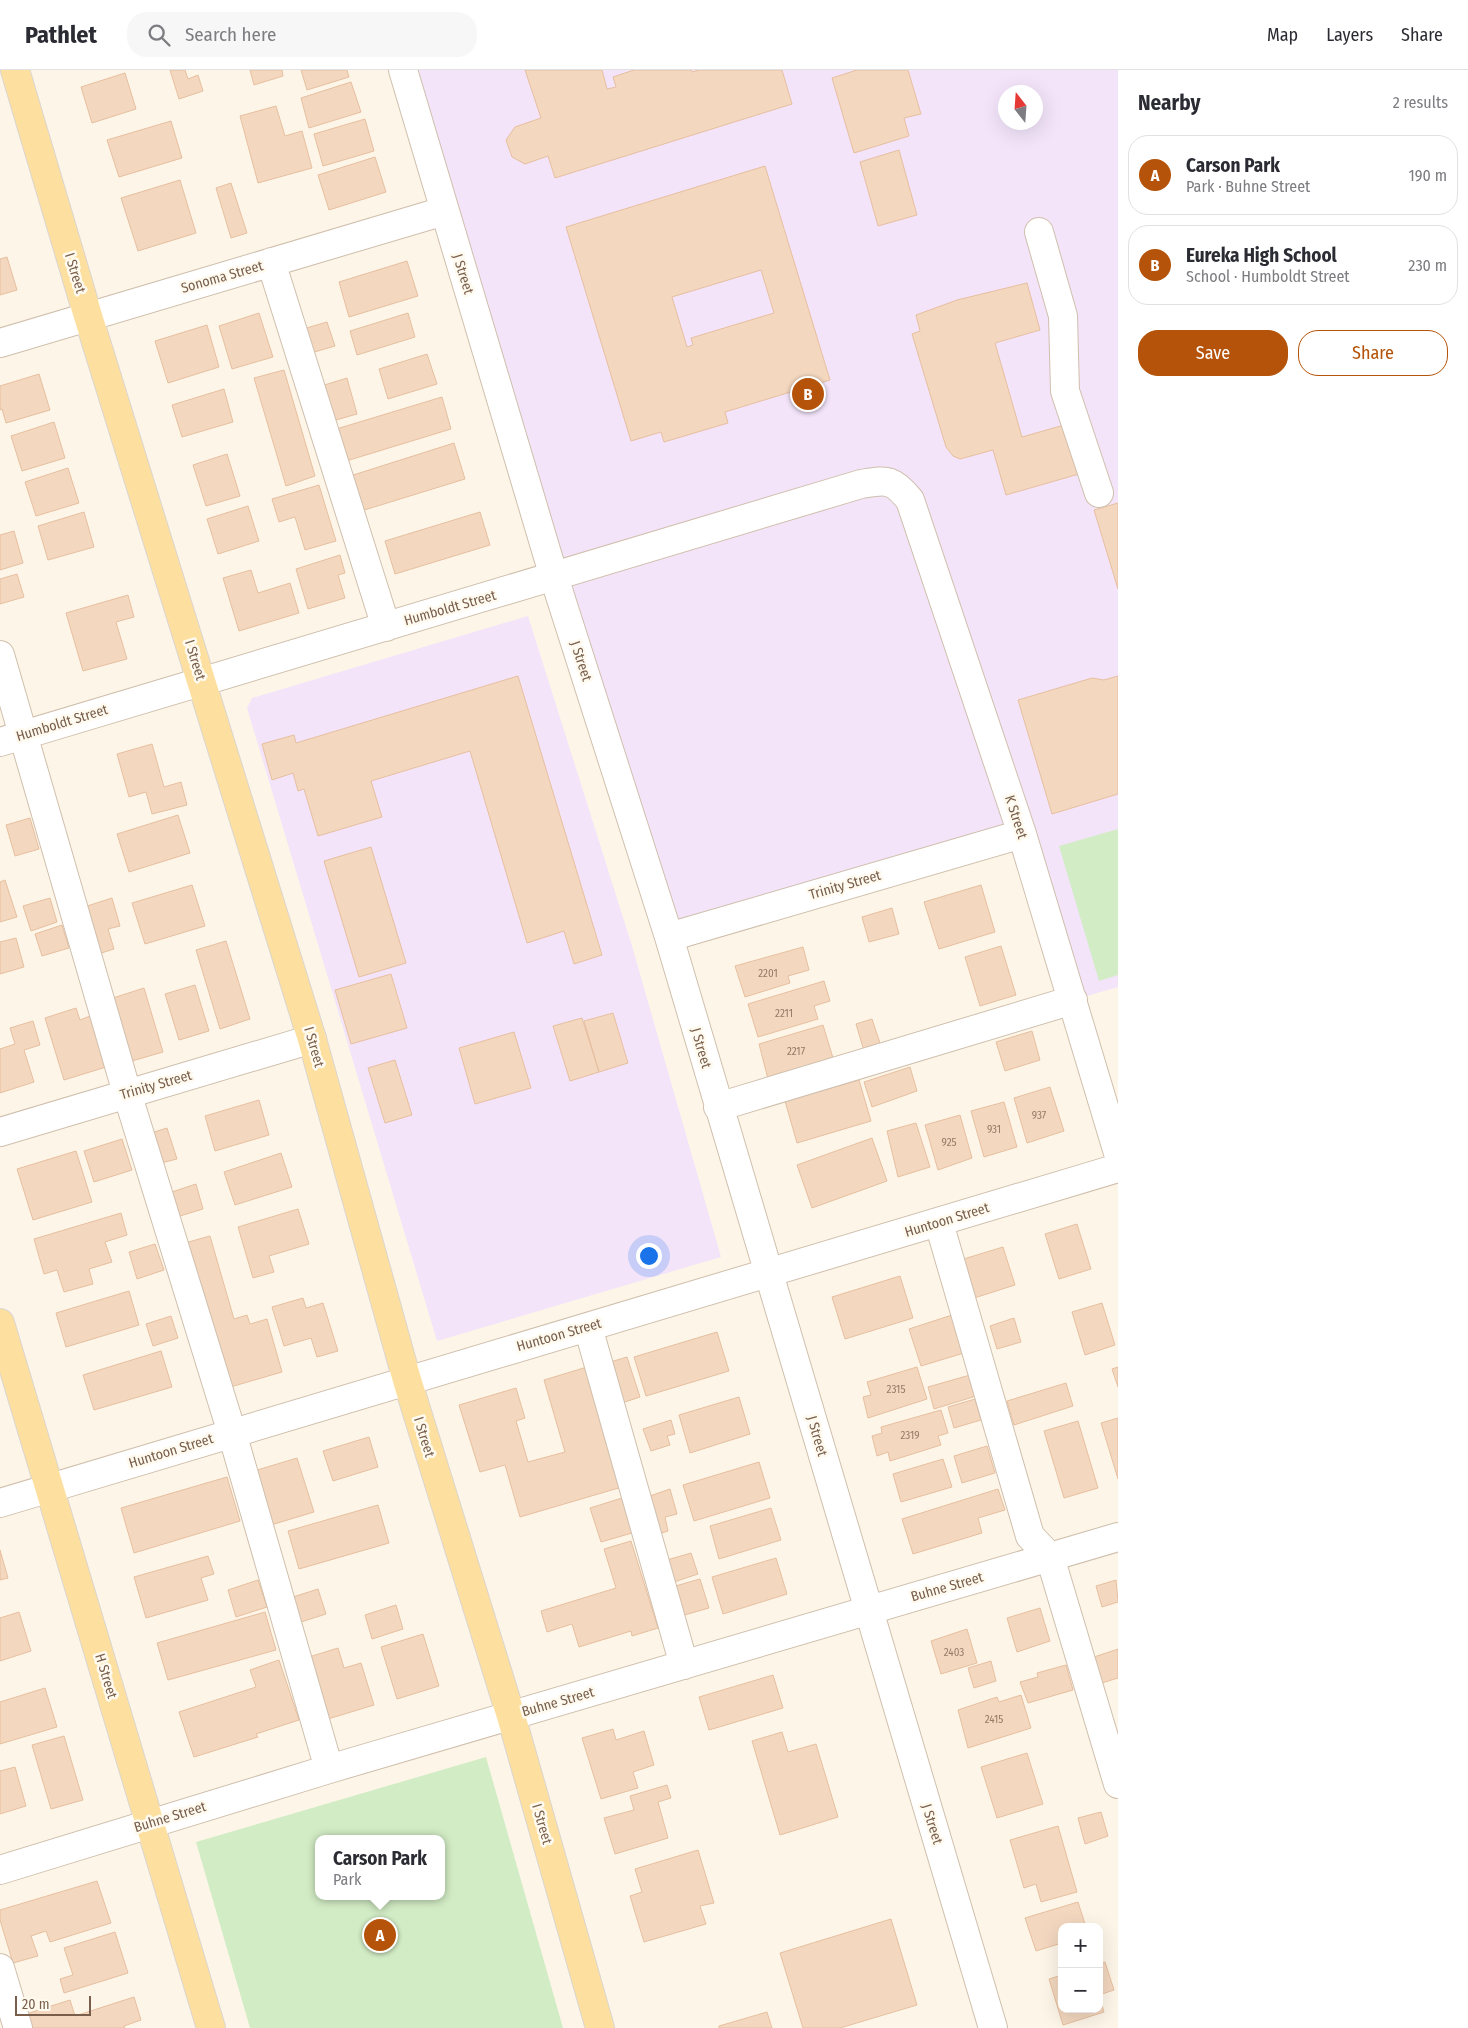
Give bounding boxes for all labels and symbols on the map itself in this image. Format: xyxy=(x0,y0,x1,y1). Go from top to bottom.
north arrow xyxy=(998,85,1043,130)
street label: I Street xyxy=(61,251,89,296)
street label: J Street xyxy=(449,252,477,297)
street label: Sonoma Street xyxy=(179,257,265,297)
pin: B xyxy=(792,375,824,413)
street label: Humboldt Street xyxy=(402,587,498,629)
street label: I Street xyxy=(181,638,209,683)
street label: J Street xyxy=(566,639,596,684)
street label: Humboldt Street xyxy=(14,701,110,745)
street label: K Street xyxy=(1001,793,1031,841)
street label: Trinity Street xyxy=(807,867,883,903)
house number: 2201 xyxy=(758,967,778,980)
house number: 2211 xyxy=(775,1007,793,1020)
street label: I Street xyxy=(300,1025,328,1070)
street label: J Street xyxy=(687,1026,715,1071)
house number: 2217 xyxy=(787,1045,806,1058)
street label: Trinity Street xyxy=(118,1067,194,1103)
house number: 937 xyxy=(1032,1109,1047,1122)
house number: 931 xyxy=(987,1123,1001,1136)
house number: 925 xyxy=(941,1136,957,1149)
street label: Huntoon Street xyxy=(903,1199,992,1241)
your location xyxy=(636,1243,662,1269)
street label: Huntoon Street xyxy=(515,1315,604,1355)
house number: 2315 xyxy=(887,1383,905,1396)
street label: J Street xyxy=(803,1414,831,1459)
street label: I Street xyxy=(410,1415,438,1460)
house number: 2319 xyxy=(900,1429,920,1442)
street label: Huntoon Street xyxy=(127,1430,216,1472)
street label: Buhne Street xyxy=(909,1568,985,1605)
house number: 2403 xyxy=(944,1646,964,1659)
street label: H Street xyxy=(91,1651,121,1701)
street label: Buhne Street xyxy=(520,1683,596,1720)
house number: 2415 xyxy=(985,1713,1003,1726)
street label: Buhne Street xyxy=(132,1798,208,1836)
street label: I Street xyxy=(528,1802,556,1847)
street label: J Street xyxy=(918,1802,946,1847)
pin: A xyxy=(364,1916,396,1954)
scale bar xyxy=(15,1993,91,2016)

